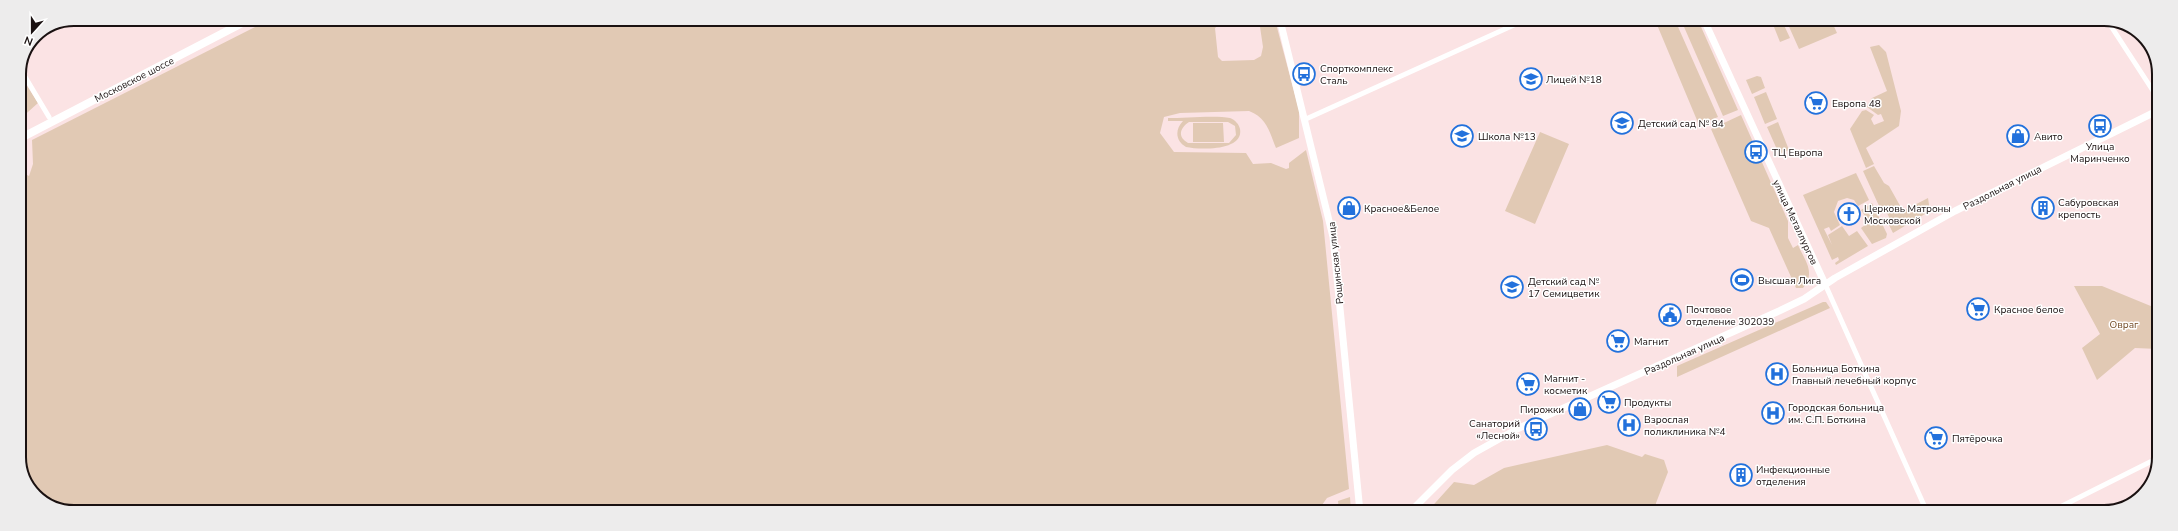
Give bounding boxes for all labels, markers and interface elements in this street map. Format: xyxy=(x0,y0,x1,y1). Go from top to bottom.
north arrow xyxy=(12,12,52,52)
text: N xyxy=(22,32,35,49)
street label: Московское шоссе xyxy=(92,54,177,106)
bus stop icon: Спорткомплекс Сталь xyxy=(1291,61,1317,87)
place label: Спорткомплекс Сталь xyxy=(1320,62,1393,88)
school or university icon: Лицей №18 xyxy=(1518,66,1544,92)
place label: Лицей №18 xyxy=(1546,73,1602,87)
supermarket icon: Европа 48 xyxy=(1803,90,1829,116)
place label: Европа 48 xyxy=(1832,97,1881,111)
school or university icon: Детский сад № 84 xyxy=(1609,110,1635,136)
bus stop icon: Улица Маринченко xyxy=(2087,113,2113,139)
place label: Детский сад № 84 xyxy=(1638,117,1724,131)
school or university icon: Школа №13 xyxy=(1449,123,1475,149)
shop icon: Авито xyxy=(2005,123,2031,149)
place label: Школа №13 xyxy=(1478,130,1536,144)
place label: Авито xyxy=(2034,130,2063,144)
bus stop icon: ТЦ Европа xyxy=(1743,139,1769,165)
place label: Улица Маринченко xyxy=(2070,140,2130,166)
place label: ТЦ Европа xyxy=(1772,146,1823,160)
street label: Раздольная улица xyxy=(1961,162,2044,214)
street label: улица Металлургов xyxy=(1769,178,1821,268)
shop icon: Красное&Белое xyxy=(1336,195,1362,221)
building icon: Сабуровская крепость xyxy=(2030,195,2056,221)
place label: Сабуровская крепость xyxy=(2058,196,2119,222)
church icon: Церковь Матроны Московской xyxy=(1836,201,1862,227)
place label: Красное&Белое xyxy=(1364,202,1439,216)
place label: Церковь Матроны Московской xyxy=(1864,202,1951,228)
street label: Рощинская улица xyxy=(1325,221,1347,305)
sports icon: Высшая Лига xyxy=(1729,267,1755,293)
school or university icon: Детский сад № 17 Семицветик xyxy=(1499,274,1525,300)
place label: Высшая Лига xyxy=(1758,274,1821,288)
place label: Детский сад № 17 Семицветик xyxy=(1528,275,1600,301)
supermarket icon: Красное белое xyxy=(1965,296,1991,322)
public building icon: Почтовое отделение 302039 xyxy=(1657,302,1683,328)
place label: Почтовое отделение 302039 xyxy=(1686,303,1774,329)
place label: Красное белое xyxy=(1994,303,2064,317)
park label: Овраг xyxy=(2110,318,2139,332)
supermarket icon: Магнит xyxy=(1605,328,1631,354)
street label: Раздольная улица xyxy=(1642,331,1727,379)
place label: Магнит xyxy=(1634,335,1669,349)
hospital icon: Больница Боткина Главный лечебный корпус xyxy=(1764,361,1790,387)
place label: Больница Боткина Главный лечебный корпус xyxy=(1792,362,1916,388)
supermarket icon: Магнит - косметик xyxy=(1515,371,1541,397)
place label: Магнит - косметик xyxy=(1544,372,1588,398)
supermarket icon: Продукты xyxy=(1596,389,1622,415)
shop icon: Пирожки xyxy=(1567,396,1593,422)
place label: Продукты xyxy=(1624,396,1671,410)
hospital icon: Городская больница им. С.П. Боткина xyxy=(1760,400,1786,426)
place label: Городская больница им. С.П. Боткина xyxy=(1788,401,1884,427)
place label: Пирожки xyxy=(1520,403,1564,417)
hospital icon: Взрослая поликлиника №4 xyxy=(1616,412,1642,438)
place label: Взрослая поликлиника №4 xyxy=(1644,413,1726,439)
bus stop icon: Санаторий «Лесной» xyxy=(1523,416,1549,442)
place label: Санаторий «Лесной» xyxy=(1469,417,1520,443)
supermarket icon: Пятёрочка xyxy=(1923,425,1949,451)
place label: Пятёрочка xyxy=(1952,432,2003,446)
building icon: Инфекционные отделения xyxy=(1728,462,1754,488)
place label: Инфекционные отделения xyxy=(1756,463,1830,489)

